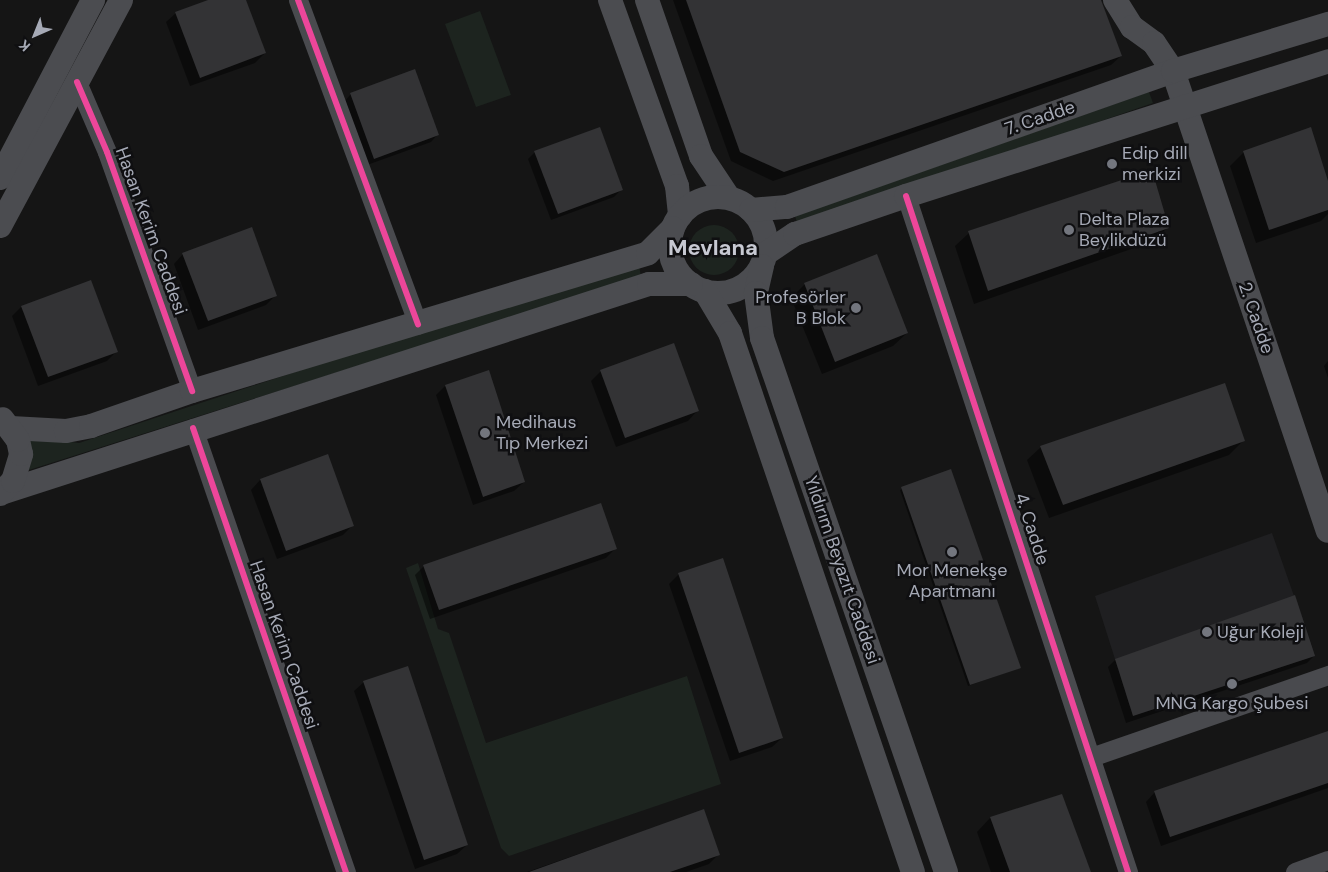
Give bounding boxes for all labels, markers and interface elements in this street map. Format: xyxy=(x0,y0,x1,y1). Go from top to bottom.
north arrow xyxy=(10,10,60,60)
text: K xyxy=(15,36,34,55)
street label: 7. Cadde xyxy=(1002,96,1078,140)
place label: Edip dill merkizi xyxy=(1122,143,1187,186)
street label: Hasan Kerim Caddesi xyxy=(111,144,191,318)
marker: Edip dill merkizi xyxy=(1106,158,1118,170)
place label: Delta Plaza Beylikdüzü xyxy=(1079,209,1170,252)
marker: Delta Plaza Beylikdüzü xyxy=(1063,224,1075,236)
district label: Mevlana xyxy=(668,235,758,261)
street label: 2. Cadde xyxy=(1234,279,1278,357)
place label: Profesörler B Blok xyxy=(755,287,846,330)
marker: Profesörler B Blok xyxy=(850,302,862,314)
place label: Medihaus Tıp Merkezi xyxy=(496,412,588,454)
marker: Medihaus Tıp Merkezi xyxy=(478,426,492,440)
street label: Yıldırım Beyazıt Caddesi xyxy=(800,473,884,667)
street label: 4. Cadde xyxy=(1010,490,1054,568)
marker: Mor Menekşe Apartmanı xyxy=(946,546,958,558)
street label: Hasan Kerim Caddesi xyxy=(245,558,323,732)
place label: Mor Menekşe Apartmanı xyxy=(897,560,1007,602)
place label: Uğur Koleji xyxy=(1217,621,1304,643)
marker: Uğur Koleji xyxy=(1201,626,1213,638)
marker: MNG Kargo Şubesi xyxy=(1226,678,1238,690)
place label: MNG Kargo Şubesi xyxy=(1155,692,1309,714)

